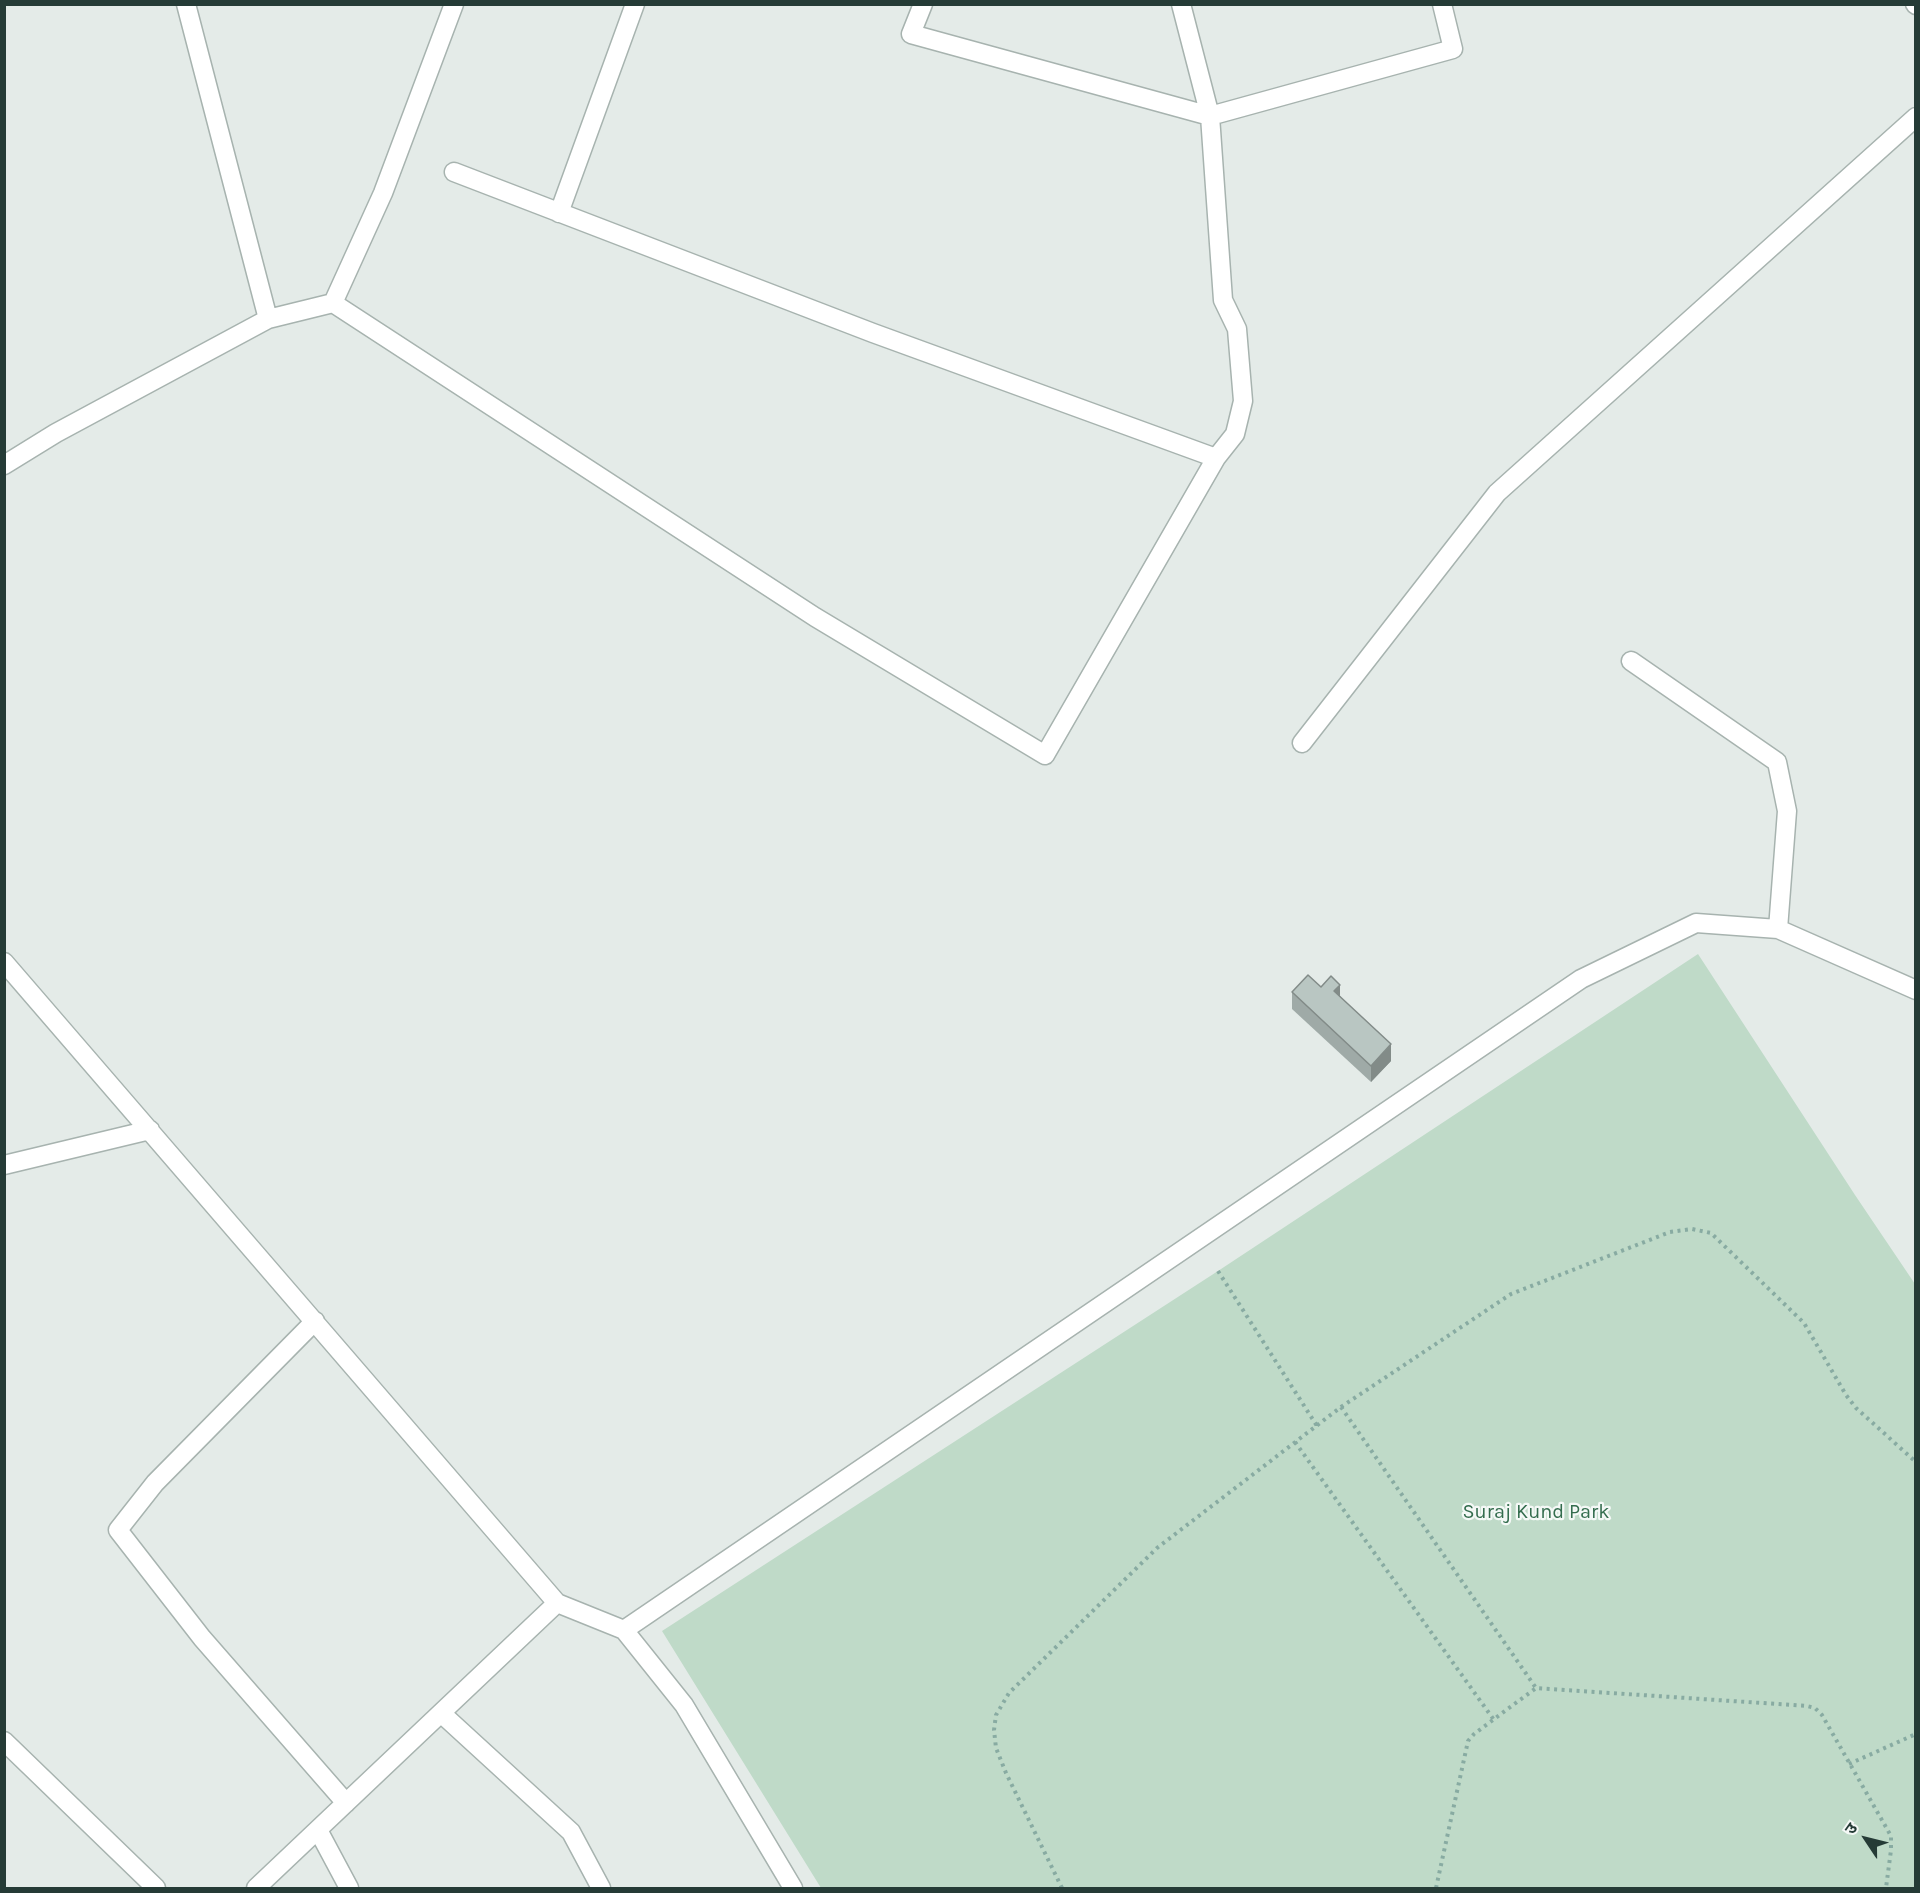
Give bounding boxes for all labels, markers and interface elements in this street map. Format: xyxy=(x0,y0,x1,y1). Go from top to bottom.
park label: Suraj Kund Park xyxy=(1463,1500,1609,1524)
north arrow xyxy=(1836,1809,1896,1869)
text: उ xyxy=(1840,1819,1861,1838)

